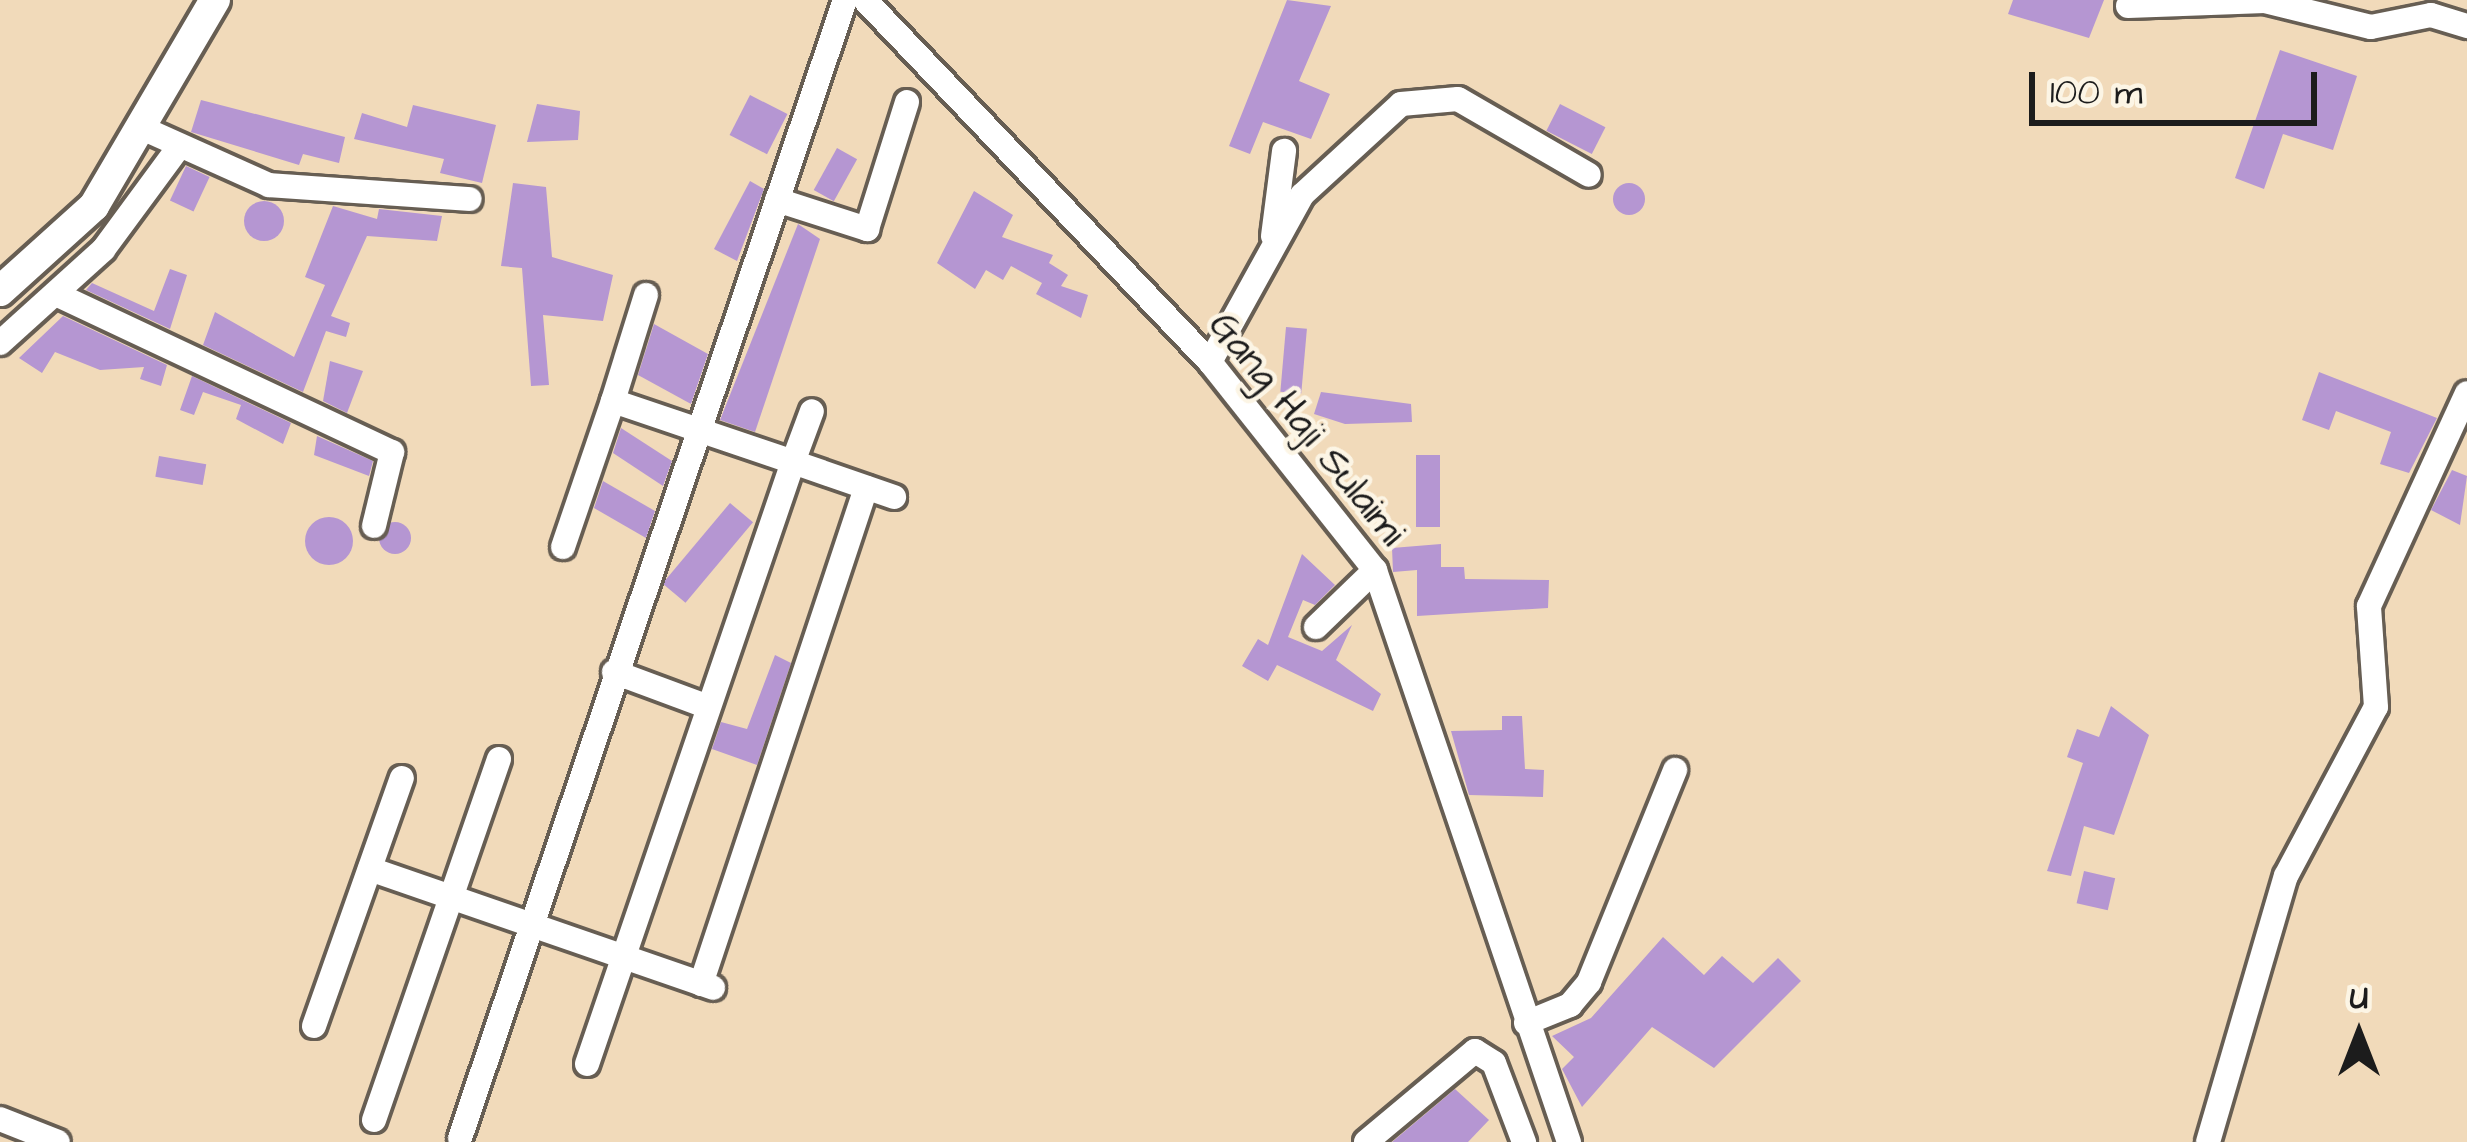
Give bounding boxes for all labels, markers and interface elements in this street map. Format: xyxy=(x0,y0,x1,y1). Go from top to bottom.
scale bar xyxy=(2035,48,2323,122)
text: 100 m xyxy=(2050,67,2142,118)
street label: Gang Haji Sulaimi xyxy=(1198,304,1414,556)
north arrow xyxy=(2299,974,2419,1094)
text: U xyxy=(2350,975,2368,1021)

